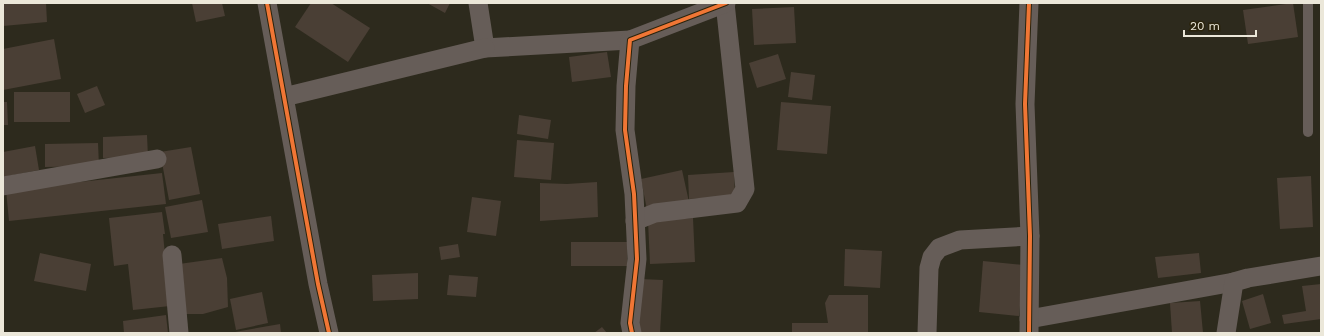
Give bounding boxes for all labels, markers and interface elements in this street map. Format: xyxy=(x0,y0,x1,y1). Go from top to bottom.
scale bar xyxy=(1184,12,1256,38)
text: 20 m xyxy=(1190,19,1220,33)

